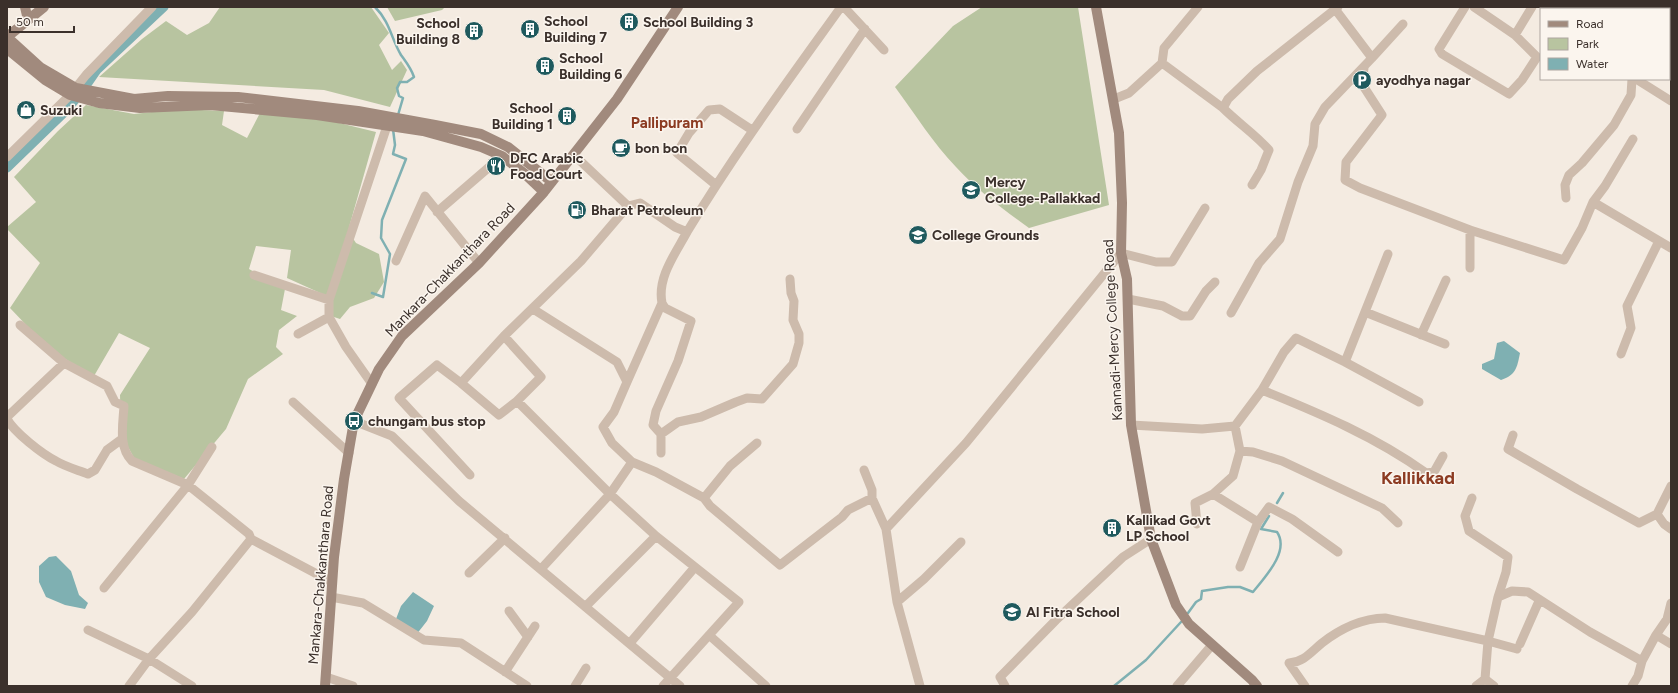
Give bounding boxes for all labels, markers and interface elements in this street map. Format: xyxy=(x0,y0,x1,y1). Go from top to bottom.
scale bar xyxy=(10,8,74,34)
legend xyxy=(1540,8,1670,80)
building icon: School Building 3 xyxy=(618,11,640,33)
place label: School Building 7 xyxy=(544,13,607,46)
place label: School Building 3 xyxy=(643,14,753,31)
text: 50 m xyxy=(16,15,44,29)
place label: School Building 8 xyxy=(396,15,460,48)
text: Road xyxy=(1576,17,1604,31)
building icon: School Building 7 xyxy=(519,18,541,40)
building icon: School Building 8 xyxy=(463,20,485,42)
text: Park xyxy=(1576,37,1599,51)
place label: School Building 6 xyxy=(559,50,622,83)
building icon: School Building 6 xyxy=(534,55,556,77)
text: Water xyxy=(1576,57,1608,71)
parking icon: ayodhya nagar xyxy=(1351,69,1373,91)
place label: ayodhya nagar xyxy=(1376,72,1471,89)
shop icon: Suzuki xyxy=(15,99,37,121)
place label: School Building 1 xyxy=(492,100,553,133)
place label: Suzuki xyxy=(40,102,82,119)
building icon: School Building 1 xyxy=(556,105,578,127)
district label: Pallipuram xyxy=(631,114,703,132)
cafe icon: bon bon xyxy=(610,137,632,159)
place label: bon bon xyxy=(635,140,687,157)
place label: DFC Arabic Food Court xyxy=(510,150,584,183)
restaurant icon: DFC Arabic Food Court xyxy=(485,155,507,177)
place label: Mercy College-Pallakkad xyxy=(985,174,1100,207)
school or university icon: Mercy College-Pallakkad xyxy=(960,179,982,201)
fuel station icon: Bharat Petroleum xyxy=(566,199,588,221)
street label: Mankara-Chakkanthara Road xyxy=(382,200,518,340)
place label: Bharat Petroleum xyxy=(591,202,703,219)
school or university icon: College Grounds xyxy=(907,224,929,246)
place label: College Grounds xyxy=(932,227,1040,244)
street label: Kannadi-Mercy College Road xyxy=(1100,239,1126,421)
bus stop icon: chungam bus stop xyxy=(343,410,365,432)
place label: chungam bus stop xyxy=(368,413,486,430)
district label: Kallikkad xyxy=(1381,467,1455,489)
street label: Mankara-Chakkanthara Road xyxy=(305,485,337,665)
place label: Kallikad Govt LP School xyxy=(1126,512,1211,545)
building icon: Kallikad Govt LP School xyxy=(1101,517,1123,539)
school or university icon: Al Fitra School xyxy=(1001,601,1023,623)
place label: Al Fitra School xyxy=(1026,604,1120,621)

